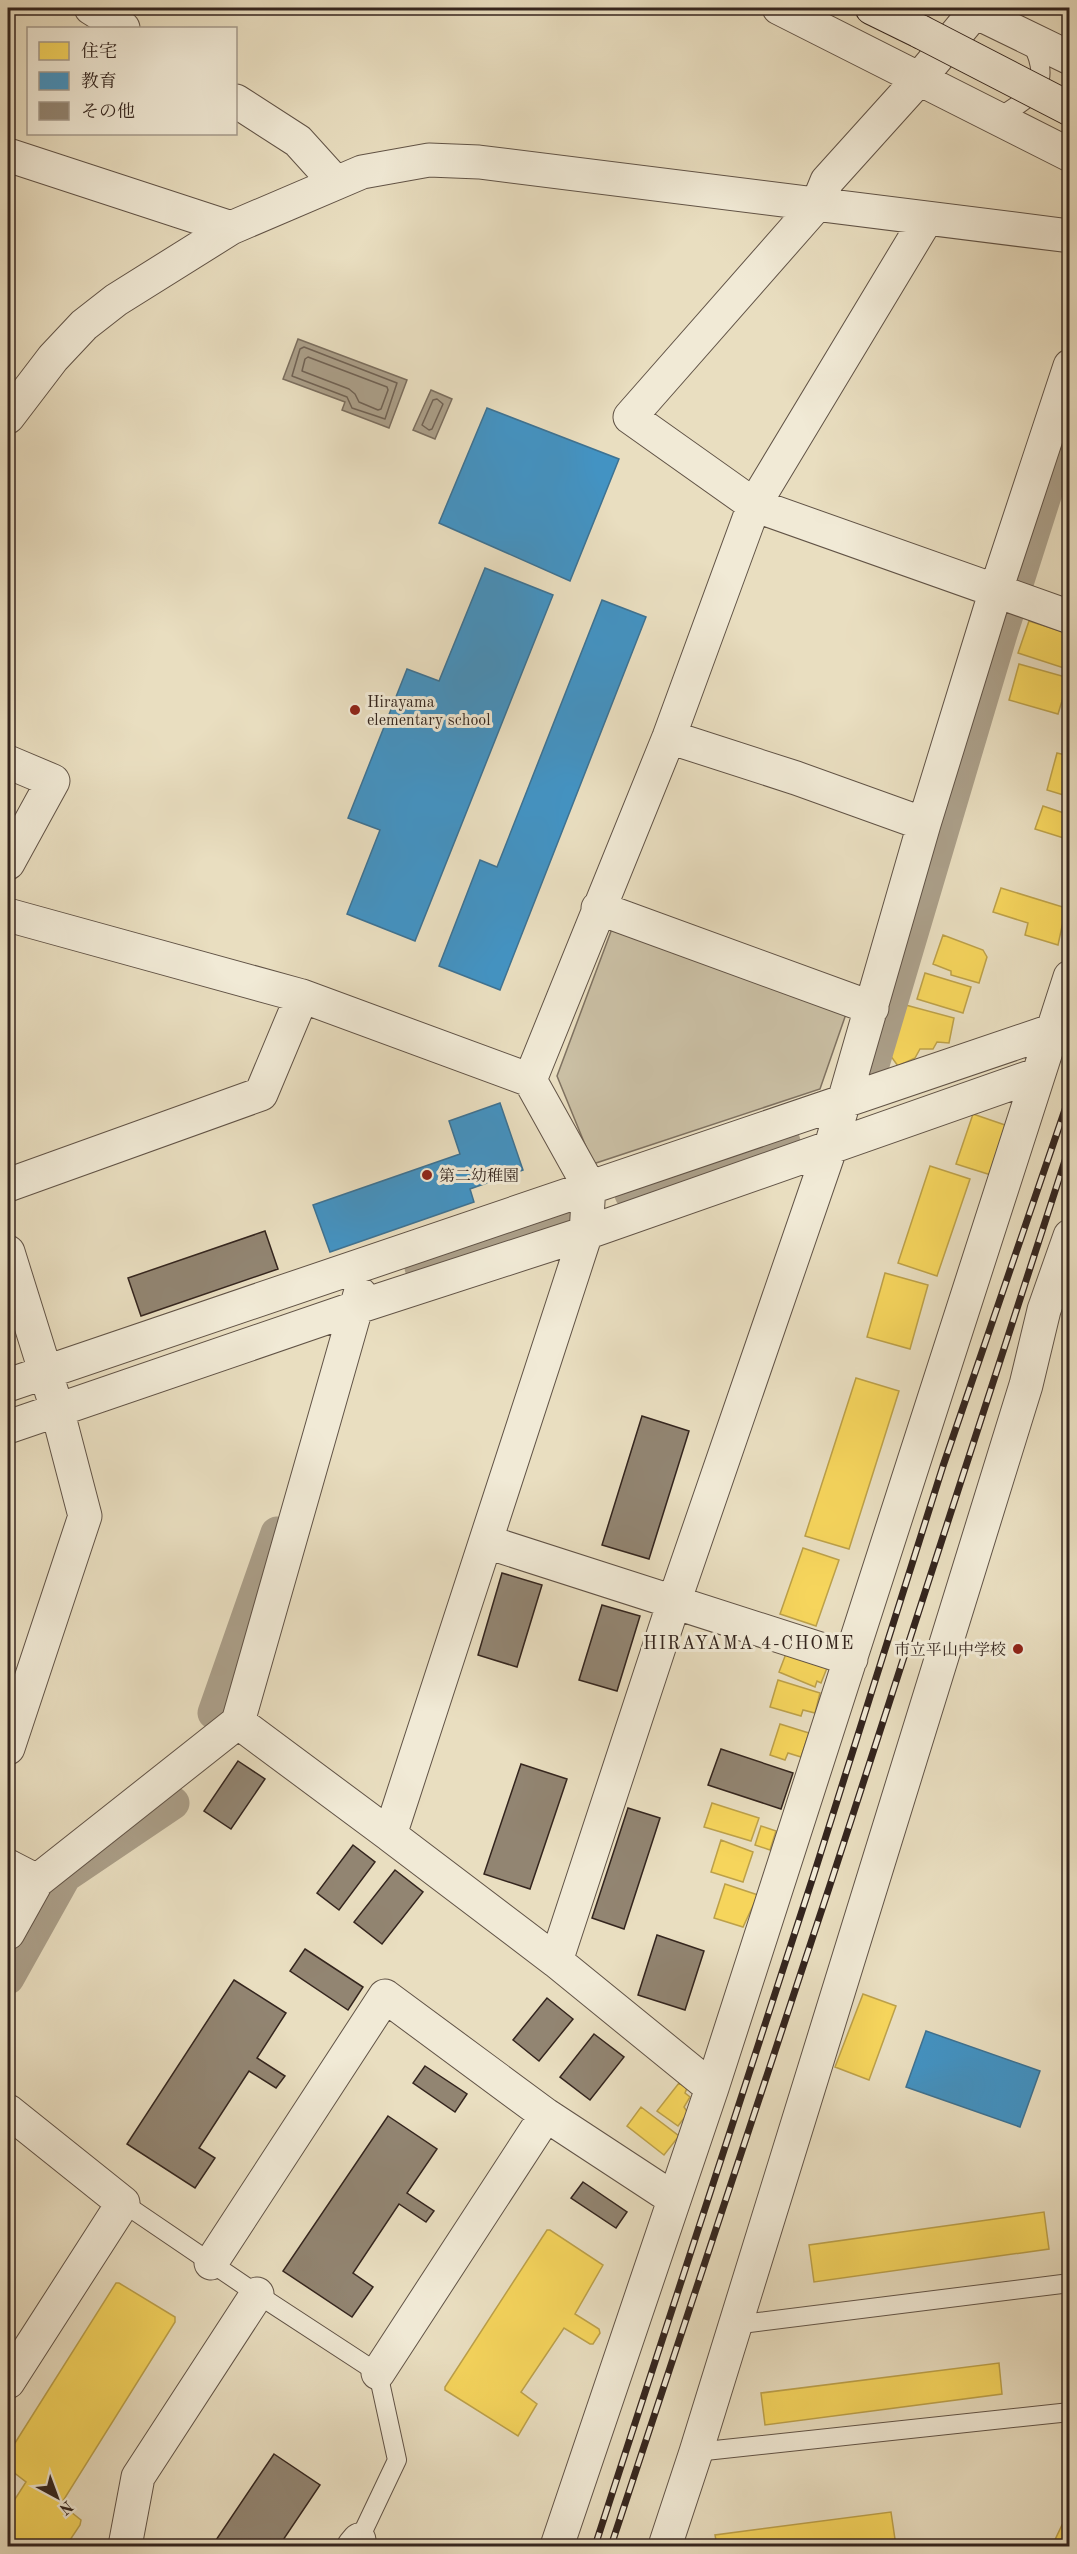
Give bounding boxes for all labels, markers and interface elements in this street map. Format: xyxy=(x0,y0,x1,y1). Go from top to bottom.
legend xyxy=(27,27,237,135)
text: 住宅 xyxy=(81,41,117,61)
text: 教育 xyxy=(81,71,117,91)
text: その他 xyxy=(81,102,135,121)
place label: Hirayama elementary school xyxy=(367,695,491,729)
marker: Hirayama elementary school xyxy=(348,703,362,717)
place label: 第二幼稚園 xyxy=(439,1167,519,1185)
marker: 第二幼稚園 xyxy=(420,1168,434,1182)
district label: HIRAYAMA 4-CHOME xyxy=(643,1635,855,1653)
place label: 市立平山中学校 xyxy=(894,1641,1006,1659)
marker: 市立平山中学校 xyxy=(1011,1642,1025,1656)
north arrow xyxy=(27,2467,87,2527)
text: N xyxy=(55,2497,75,2517)

